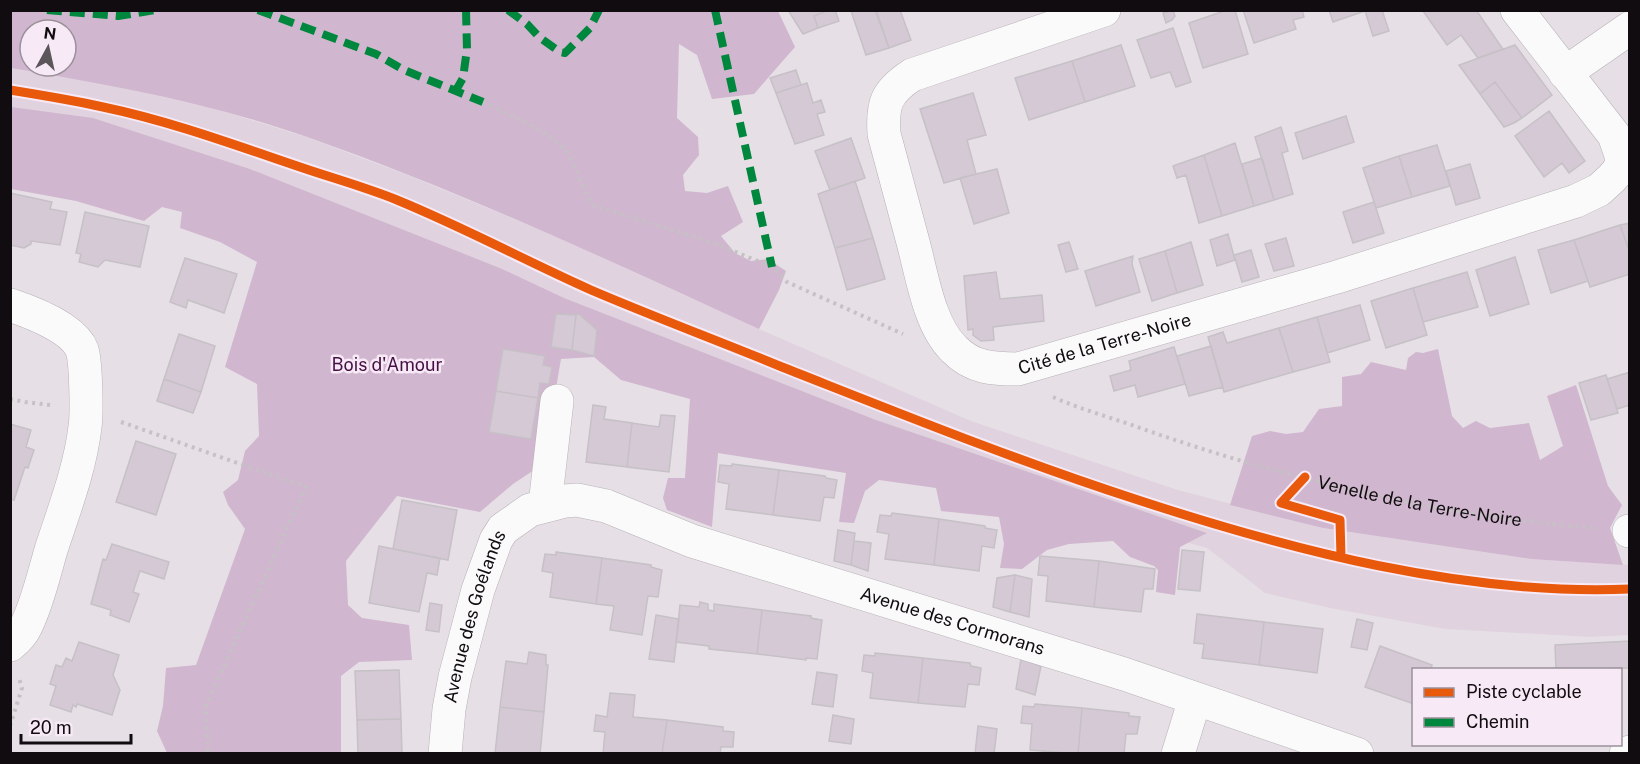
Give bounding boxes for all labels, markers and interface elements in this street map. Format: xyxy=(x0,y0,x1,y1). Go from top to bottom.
north arrow xyxy=(18,18,78,78)
text: N xyxy=(42,23,58,44)
street label: Cité de la Terre-Noire xyxy=(1016,309,1193,378)
park label: Bois d'Amour xyxy=(331,354,443,375)
street label: Venelle de la Terre-Noire xyxy=(1315,471,1523,530)
street label: Avenue des Goélands xyxy=(439,526,510,705)
street label: Avenue des Cormorans xyxy=(858,582,1047,659)
legend xyxy=(1412,668,1622,746)
text: Piste cyclable xyxy=(1466,681,1582,702)
scale bar xyxy=(21,707,130,745)
text: Chemin xyxy=(1466,711,1530,732)
text: 20 m xyxy=(30,717,72,738)

